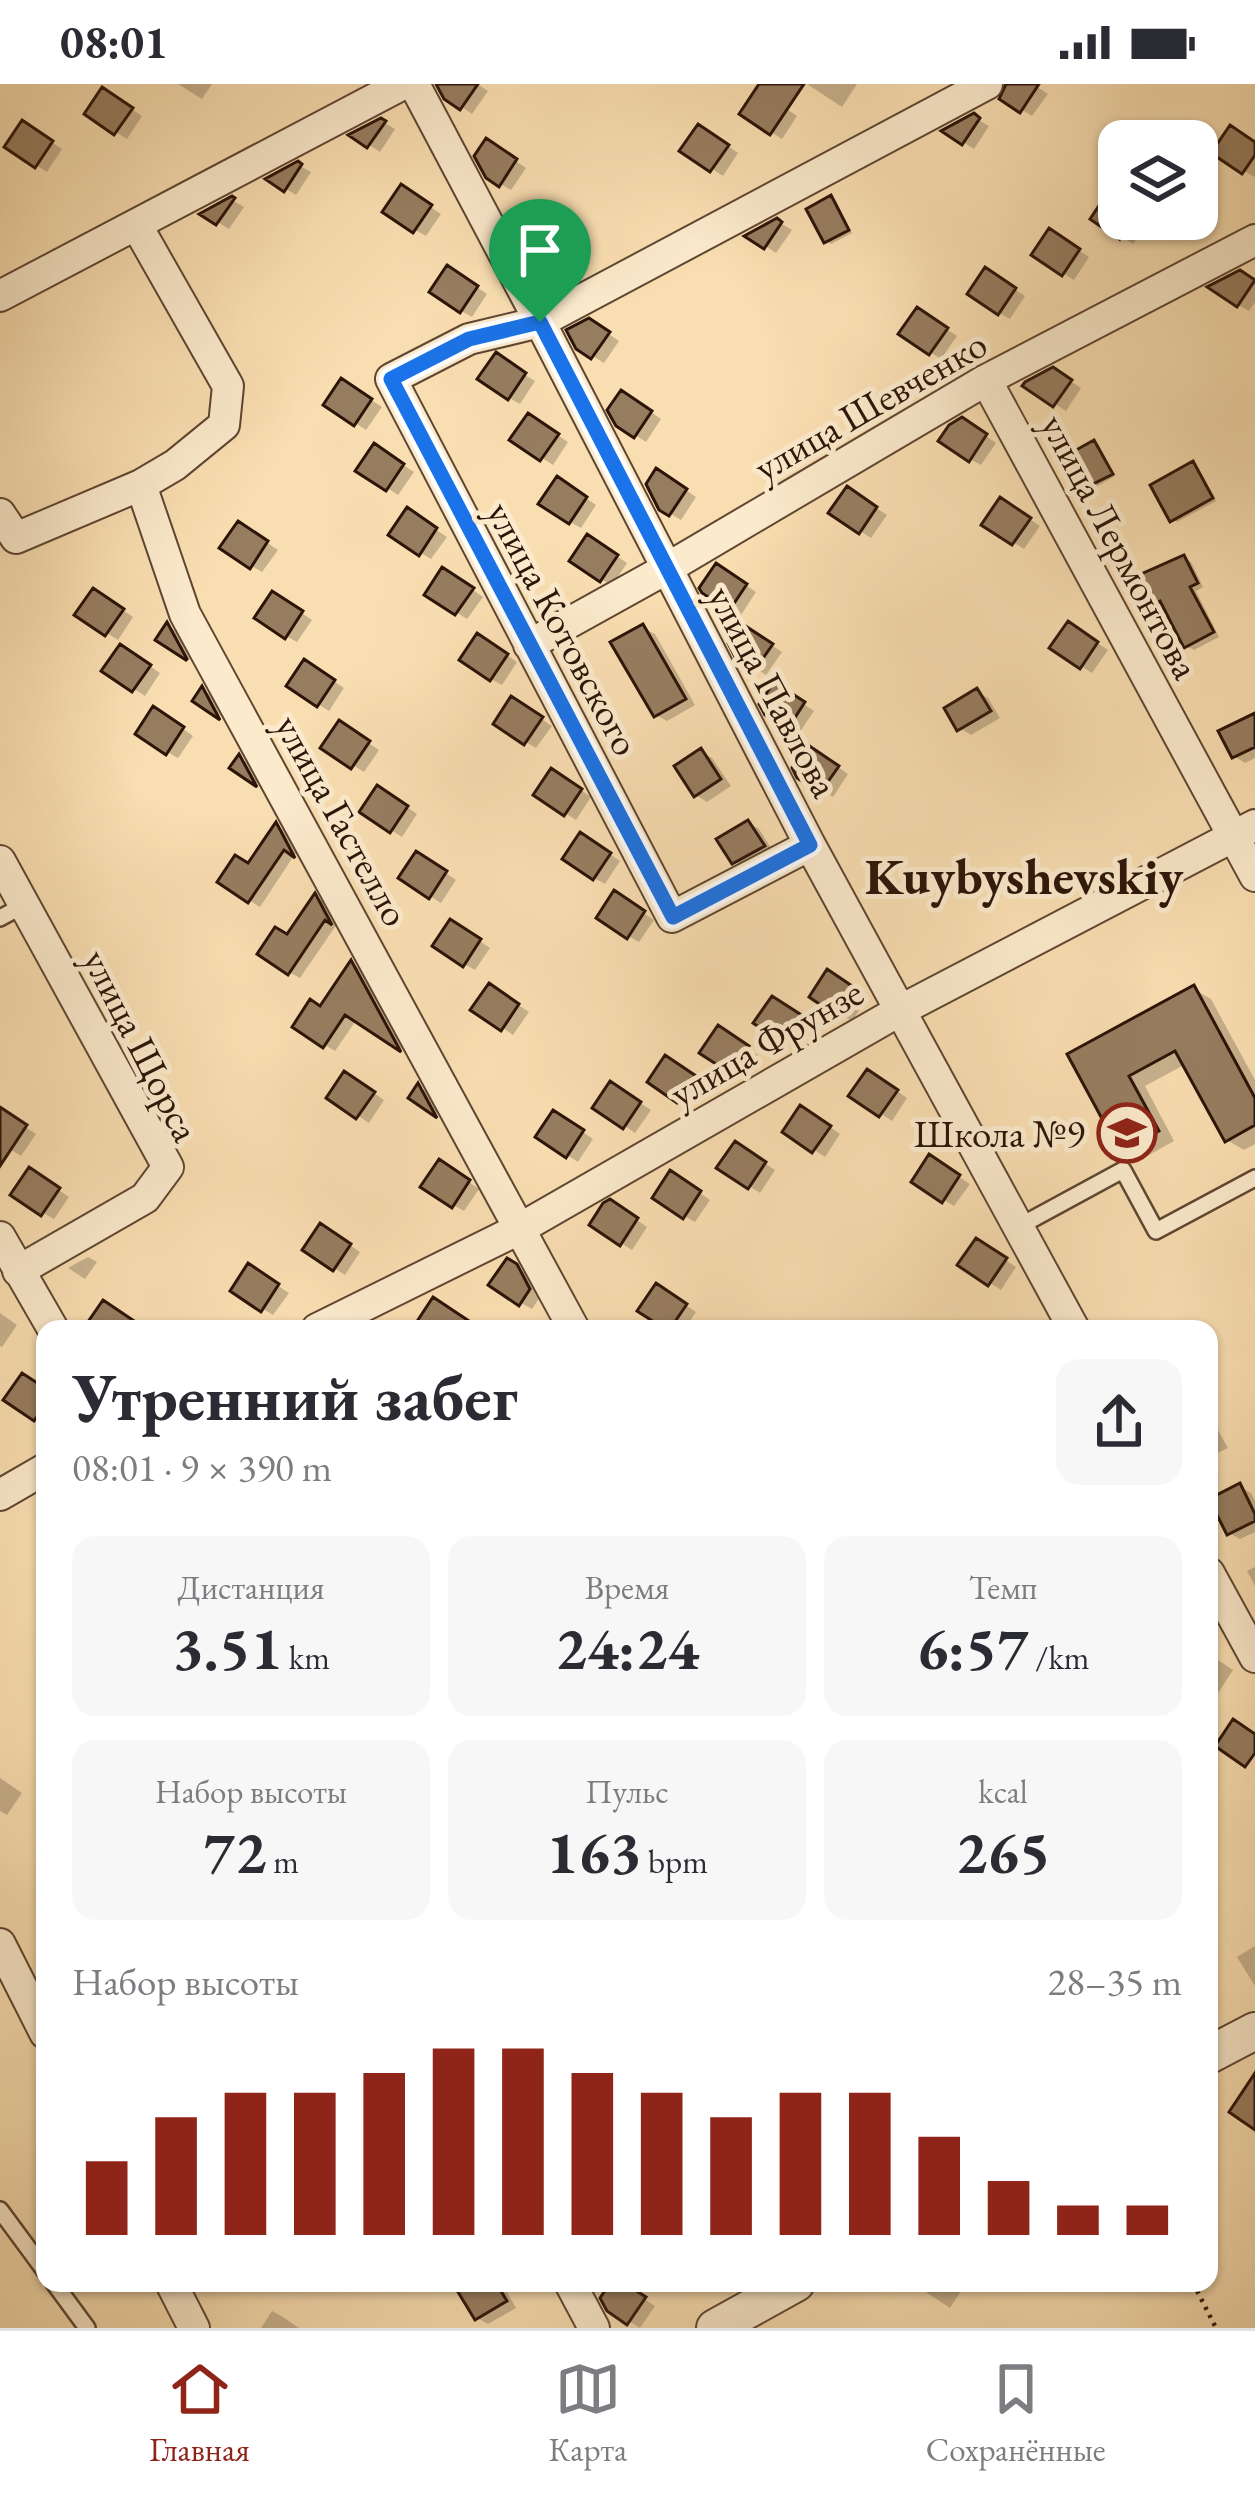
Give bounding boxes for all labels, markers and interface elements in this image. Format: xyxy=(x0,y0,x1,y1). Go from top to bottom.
text: 08:01 xyxy=(60,13,168,71)
map controls xyxy=(1098,120,1218,240)
button: layers xyxy=(1098,120,1218,240)
pin xyxy=(489,199,591,322)
icon: arrive xyxy=(507,217,573,283)
street label: улица Шевченко xyxy=(745,318,996,493)
street label: улица Лермонтова xyxy=(1029,405,1212,688)
street label: улица Котовского xyxy=(475,492,652,764)
street label: улица Павлова xyxy=(696,576,851,806)
street label: улица Гастелло xyxy=(263,705,422,935)
district label: Kuybyshevskiy xyxy=(865,843,1184,909)
street label: улица Щорса xyxy=(71,940,212,1151)
street label: улица Фрунзе xyxy=(660,966,872,1118)
school or university icon: Школа №9 xyxy=(1096,1102,1158,1164)
place label: Школа №9 xyxy=(914,1108,1085,1159)
text: Утренний забег xyxy=(72,1354,518,1440)
button: share xyxy=(1056,1359,1182,1485)
text: 08:01 · 9 × 390 m xyxy=(72,1442,332,1493)
text: Дистанция xyxy=(177,1566,325,1609)
text: Время xyxy=(585,1566,669,1609)
text: Темп xyxy=(969,1566,1037,1609)
text: 3.51 xyxy=(172,1609,282,1687)
text: 24:24 xyxy=(555,1609,699,1687)
text: 6:57 xyxy=(916,1609,1029,1687)
text: km xyxy=(282,1636,330,1679)
text: /km xyxy=(1029,1636,1090,1679)
text: Набор высоты xyxy=(155,1770,347,1813)
text: Пульс xyxy=(585,1770,669,1813)
text: kcal xyxy=(978,1770,1028,1813)
text: 72 xyxy=(203,1813,267,1891)
text: 163 xyxy=(546,1813,641,1891)
text: 265 xyxy=(955,1813,1051,1891)
text: m xyxy=(267,1840,299,1883)
text: bpm xyxy=(641,1840,708,1883)
text: Набор высоты xyxy=(72,1956,299,2007)
text: 28–35 m xyxy=(1048,1956,1182,2007)
tab: Главная xyxy=(149,2356,250,2471)
tab: Карта xyxy=(548,2356,627,2471)
tab: Сохранённые xyxy=(926,2356,1106,2471)

